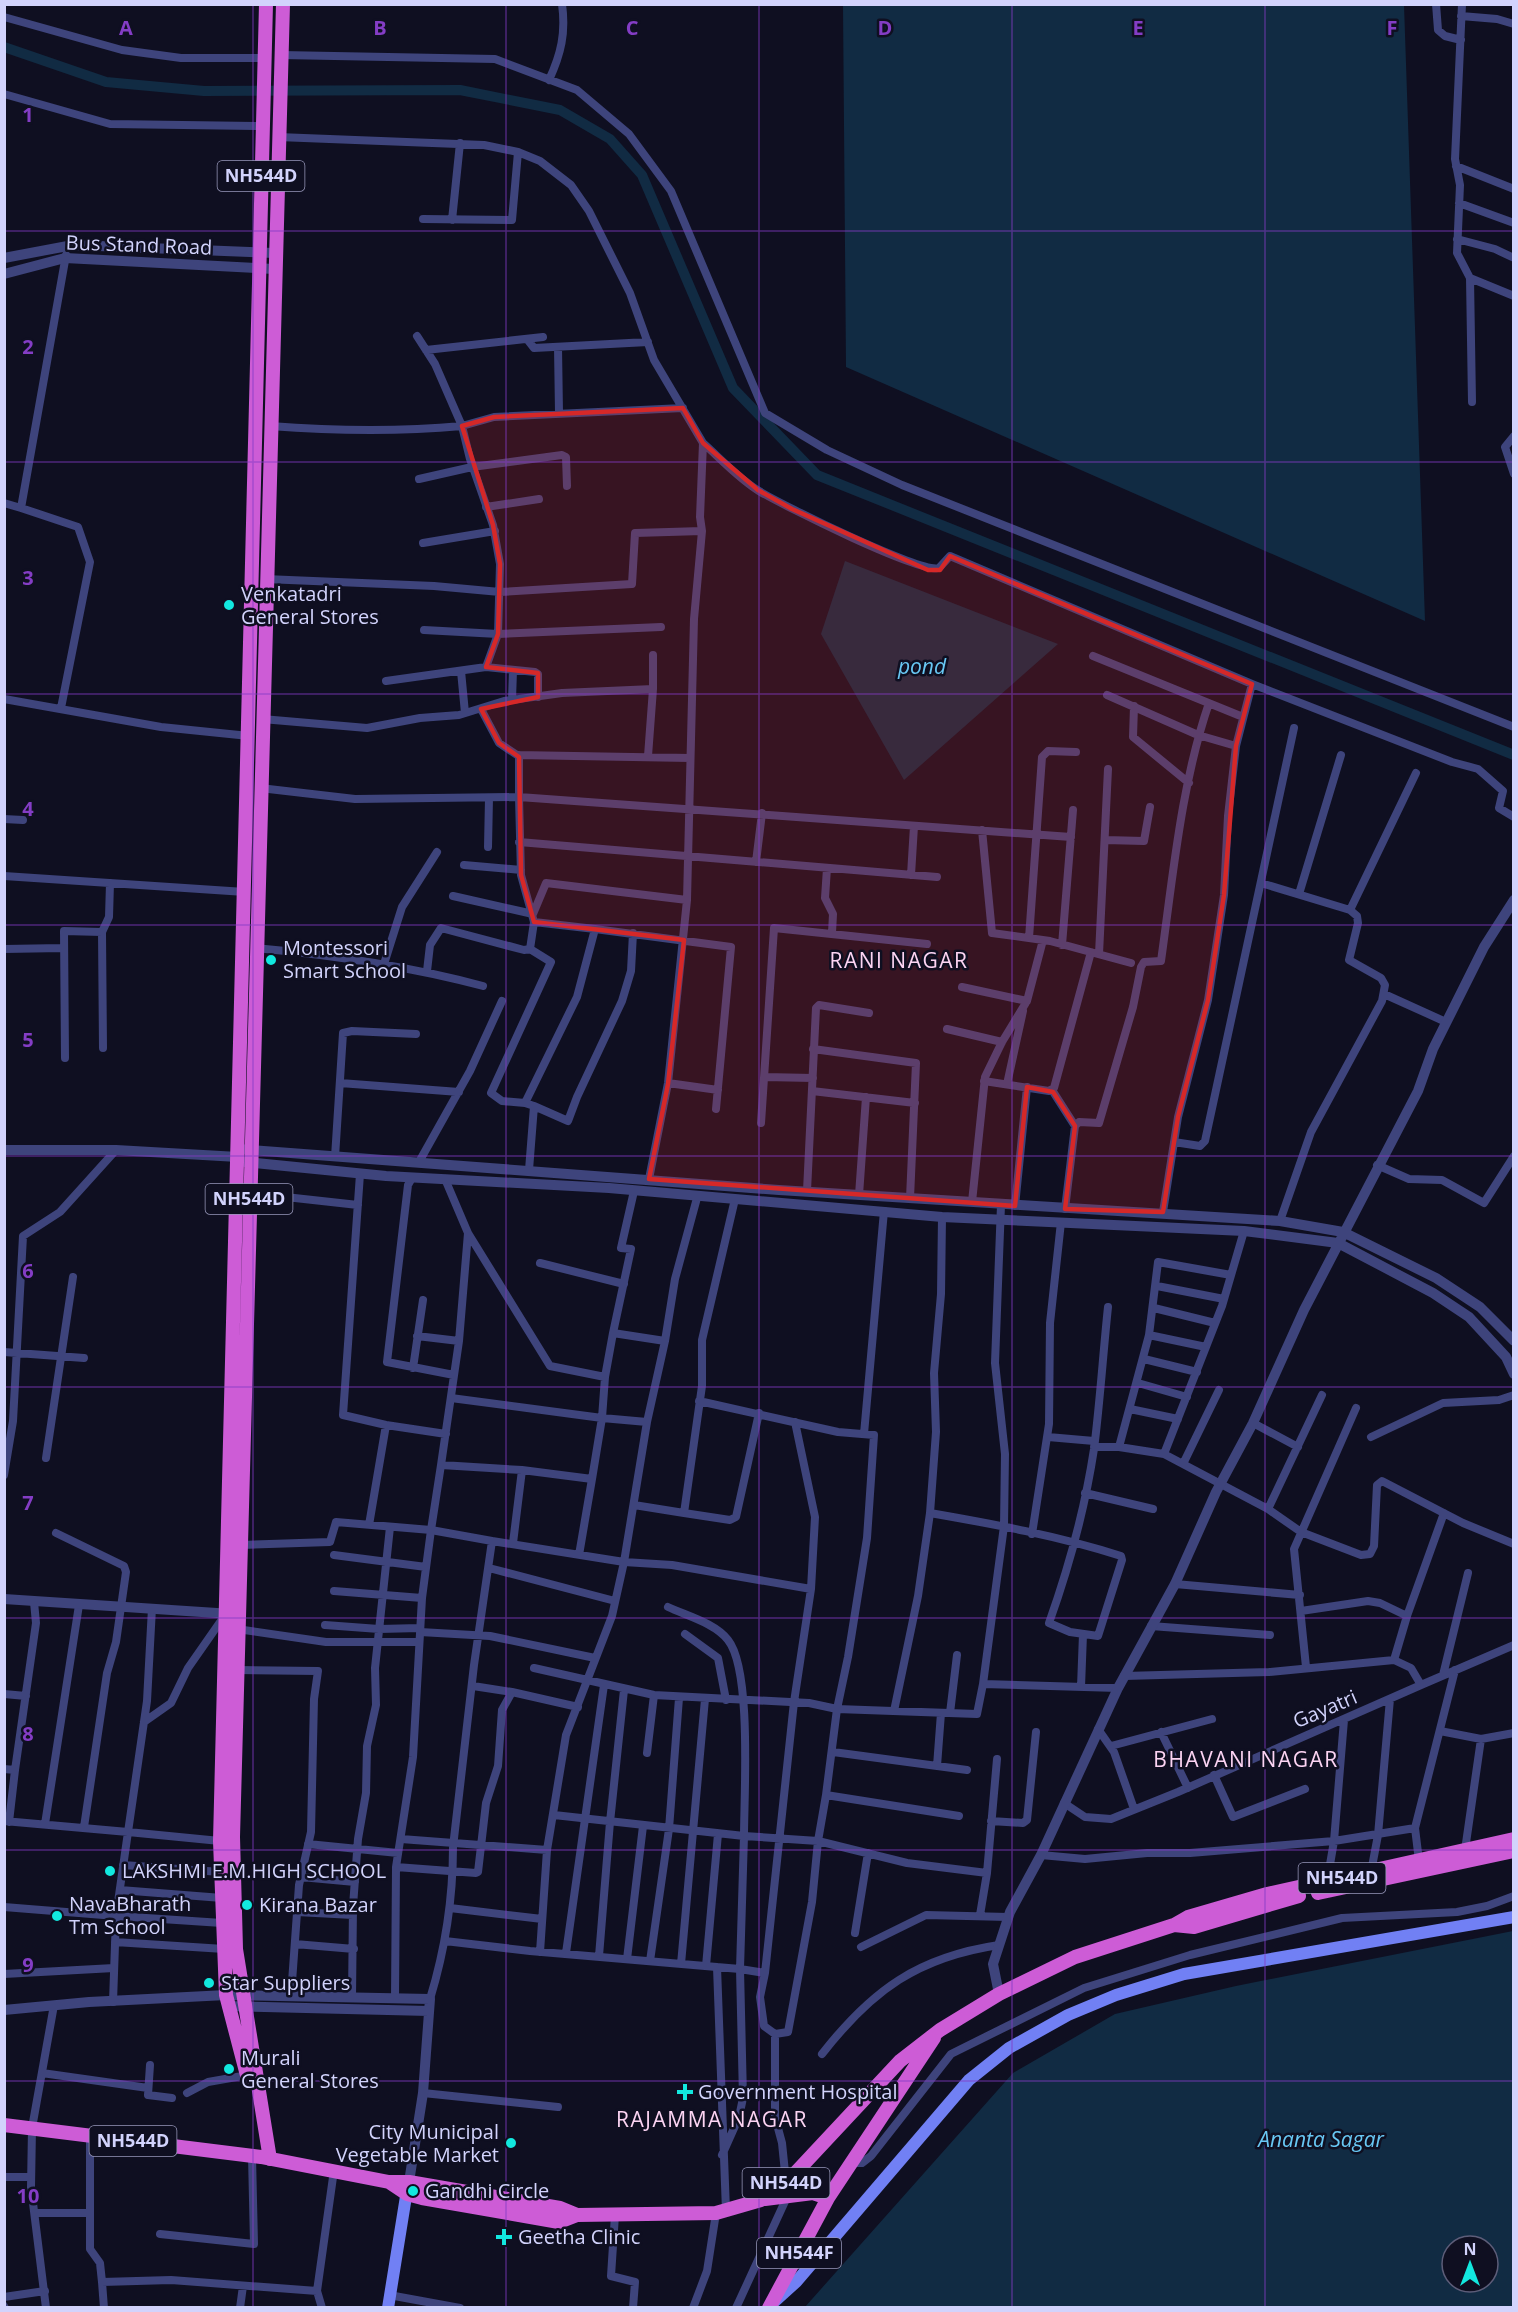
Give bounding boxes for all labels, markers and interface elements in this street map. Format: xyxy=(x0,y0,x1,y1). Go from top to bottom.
text: A xyxy=(119,14,133,41)
text: B xyxy=(373,14,387,41)
text: C xyxy=(626,14,639,41)
text: D xyxy=(878,14,892,41)
text: E xyxy=(1132,14,1144,41)
text: F xyxy=(1387,14,1397,41)
text: 1 xyxy=(22,101,34,128)
road number: NH544D xyxy=(218,161,304,191)
street label: Bus Stand Road xyxy=(65,228,213,261)
text: 2 xyxy=(22,333,34,360)
text: 3 xyxy=(22,564,34,591)
place label: Venkatadri General Stores xyxy=(241,580,379,630)
marker: Venkatadri General Stores xyxy=(222,598,236,612)
water label: pond xyxy=(897,652,947,680)
text: 4 xyxy=(22,795,34,822)
place label: Montessori Smart School xyxy=(283,934,406,984)
district label: RANI NAGAR xyxy=(830,946,968,974)
marker: Montessori Smart School xyxy=(264,953,278,967)
text: 5 xyxy=(22,1026,34,1053)
road number: NH544D xyxy=(206,1184,292,1214)
text: 6 xyxy=(22,1257,34,1284)
text: 7 xyxy=(22,1489,34,1516)
street label: Gayatri xyxy=(1289,1683,1361,1734)
text: 8 xyxy=(22,1720,34,1747)
district label: BHAVANI NAGAR xyxy=(1153,1745,1339,1773)
place label: LAKSHMI E.M.HIGH SCHOOL xyxy=(122,1857,386,1884)
road number: NH544D xyxy=(1298,1863,1386,1893)
marker: LAKSHMI E.M.HIGH SCHOOL xyxy=(103,1864,117,1878)
place label: NavaBharath Tm School xyxy=(69,1890,191,1940)
place label: Kirana Bazar xyxy=(259,1891,377,1918)
marker: Kirana Bazar xyxy=(240,1898,254,1912)
marker: NavaBharath Tm School xyxy=(50,1909,64,1923)
text: 9 xyxy=(22,1951,34,1978)
place label: Star Suppliers xyxy=(221,1969,350,1996)
marker: Star Suppliers xyxy=(202,1976,216,1990)
place label: Murali General Stores xyxy=(241,2044,379,2094)
marker: Murali General Stores xyxy=(222,2062,236,2076)
place label: Government Hospital xyxy=(698,2078,897,2105)
marker: Government Hospital xyxy=(676,2083,694,2101)
district label: RAJAMMA NAGAR xyxy=(616,2105,808,2133)
place label: City Municipal Vegetable Market xyxy=(336,2118,499,2168)
water label: Ananta Sagar xyxy=(1256,2125,1385,2153)
road number: NH544D xyxy=(90,2126,176,2156)
marker: City Municipal Vegetable Market xyxy=(504,2136,518,2150)
road number: NH544D xyxy=(742,2168,830,2198)
place label: Gandhi Circle xyxy=(425,2177,549,2204)
text: 10 xyxy=(17,2182,39,2209)
marker: Gandhi Circle xyxy=(406,2184,420,2198)
place label: Geetha Clinic xyxy=(518,2223,640,2250)
marker: Geetha Clinic xyxy=(495,2228,513,2246)
north arrow xyxy=(1440,2234,1500,2294)
road number: NH544F xyxy=(757,2238,841,2268)
text: N xyxy=(1463,2238,1477,2260)

